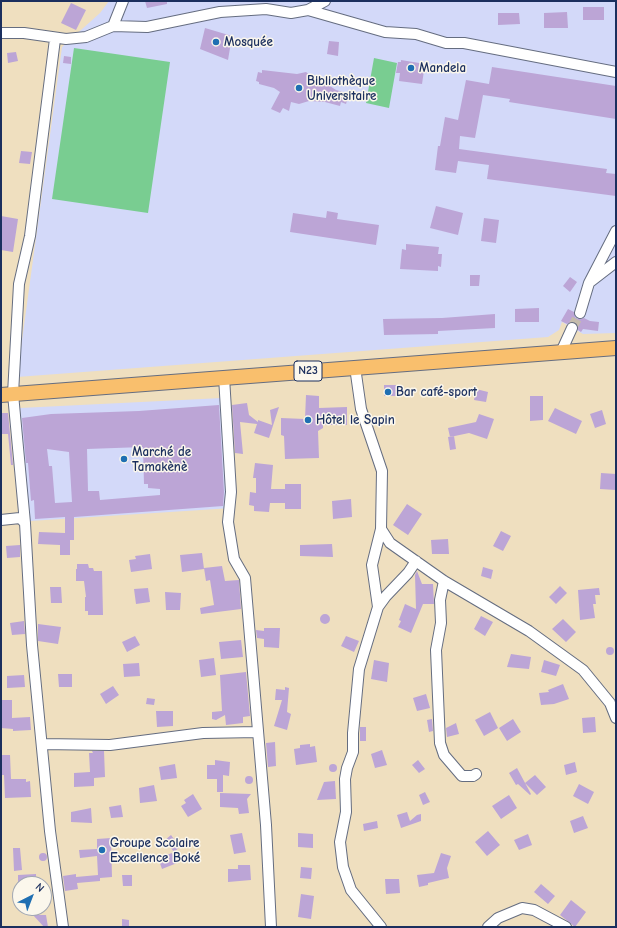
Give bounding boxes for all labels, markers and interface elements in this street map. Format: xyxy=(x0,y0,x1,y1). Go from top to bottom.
place label: Mosquée xyxy=(224,34,273,50)
marker: Mosquée xyxy=(211,37,221,47)
place label: Mandela xyxy=(419,60,466,76)
marker: Mandela xyxy=(406,63,416,73)
place label: Bibliothèque Universitaire xyxy=(307,73,376,104)
marker: Bibliothèque Universitaire xyxy=(294,83,304,93)
road number: N23 xyxy=(294,361,322,381)
place label: Bar café-sport xyxy=(396,384,477,400)
marker: Bar café-sport xyxy=(383,387,393,397)
place label: Hôtel le Sapin xyxy=(316,412,395,428)
marker: Hôtel le Sapin xyxy=(303,415,313,425)
place label: Marché de Tamakènè xyxy=(132,444,191,475)
marker: Marché de Tamakènè xyxy=(119,454,129,464)
place label: Groupe Scolaire Excellence Boké xyxy=(110,835,200,866)
marker: Groupe Scolaire Excellence Boké xyxy=(97,845,107,855)
north arrow xyxy=(12,876,52,916)
text: N xyxy=(33,880,47,895)

